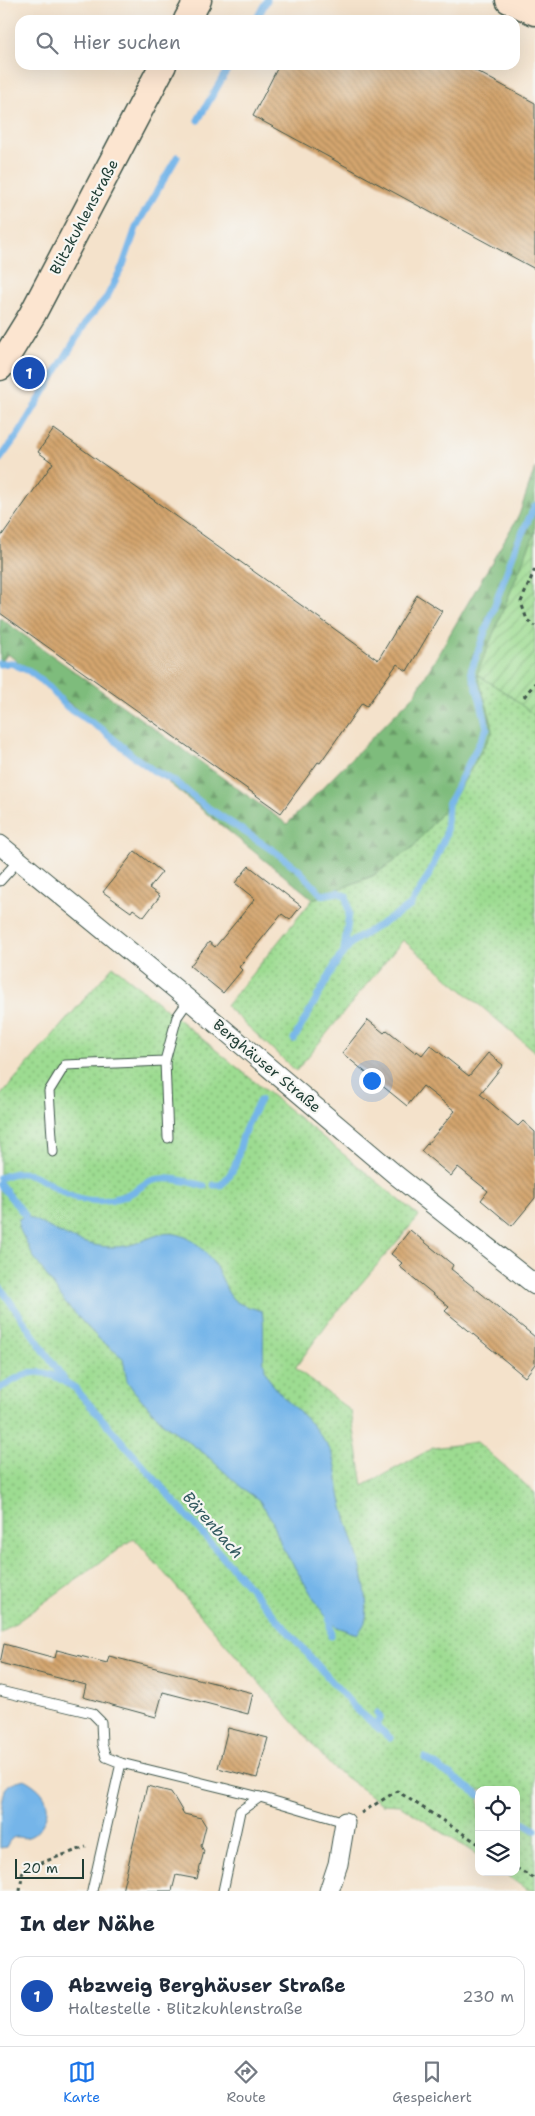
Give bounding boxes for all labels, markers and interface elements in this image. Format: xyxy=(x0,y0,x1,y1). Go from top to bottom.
search box xyxy=(15,15,520,70)
icon: search xyxy=(33,29,61,57)
text: Hier suchen xyxy=(73,30,181,55)
street label: Blitzkuhlenstraße xyxy=(45,156,123,278)
pin: 1 xyxy=(13,354,45,392)
street label: Berghäuser Straße xyxy=(209,1015,325,1117)
your location xyxy=(359,1068,385,1094)
water label: Bärenbach xyxy=(178,1487,248,1563)
map controls xyxy=(475,1786,520,1876)
button: locate xyxy=(475,1786,520,1831)
button: layers xyxy=(475,1831,520,1876)
scale bar xyxy=(15,1856,84,1879)
text: 20 m xyxy=(22,1859,58,1877)
text: In der Nähe xyxy=(20,1910,155,1938)
text: Abzweig Berghäuser Straße xyxy=(68,1973,346,1998)
text: 1 xyxy=(33,1986,41,2007)
text: 230 m xyxy=(462,1986,514,2007)
text: Haltestelle · Blitzkuhlenstraße xyxy=(68,1998,303,2019)
tab: Karte xyxy=(63,2058,100,2106)
tab: Route xyxy=(226,2058,266,2106)
tab: Gespeichert xyxy=(392,2058,472,2106)

